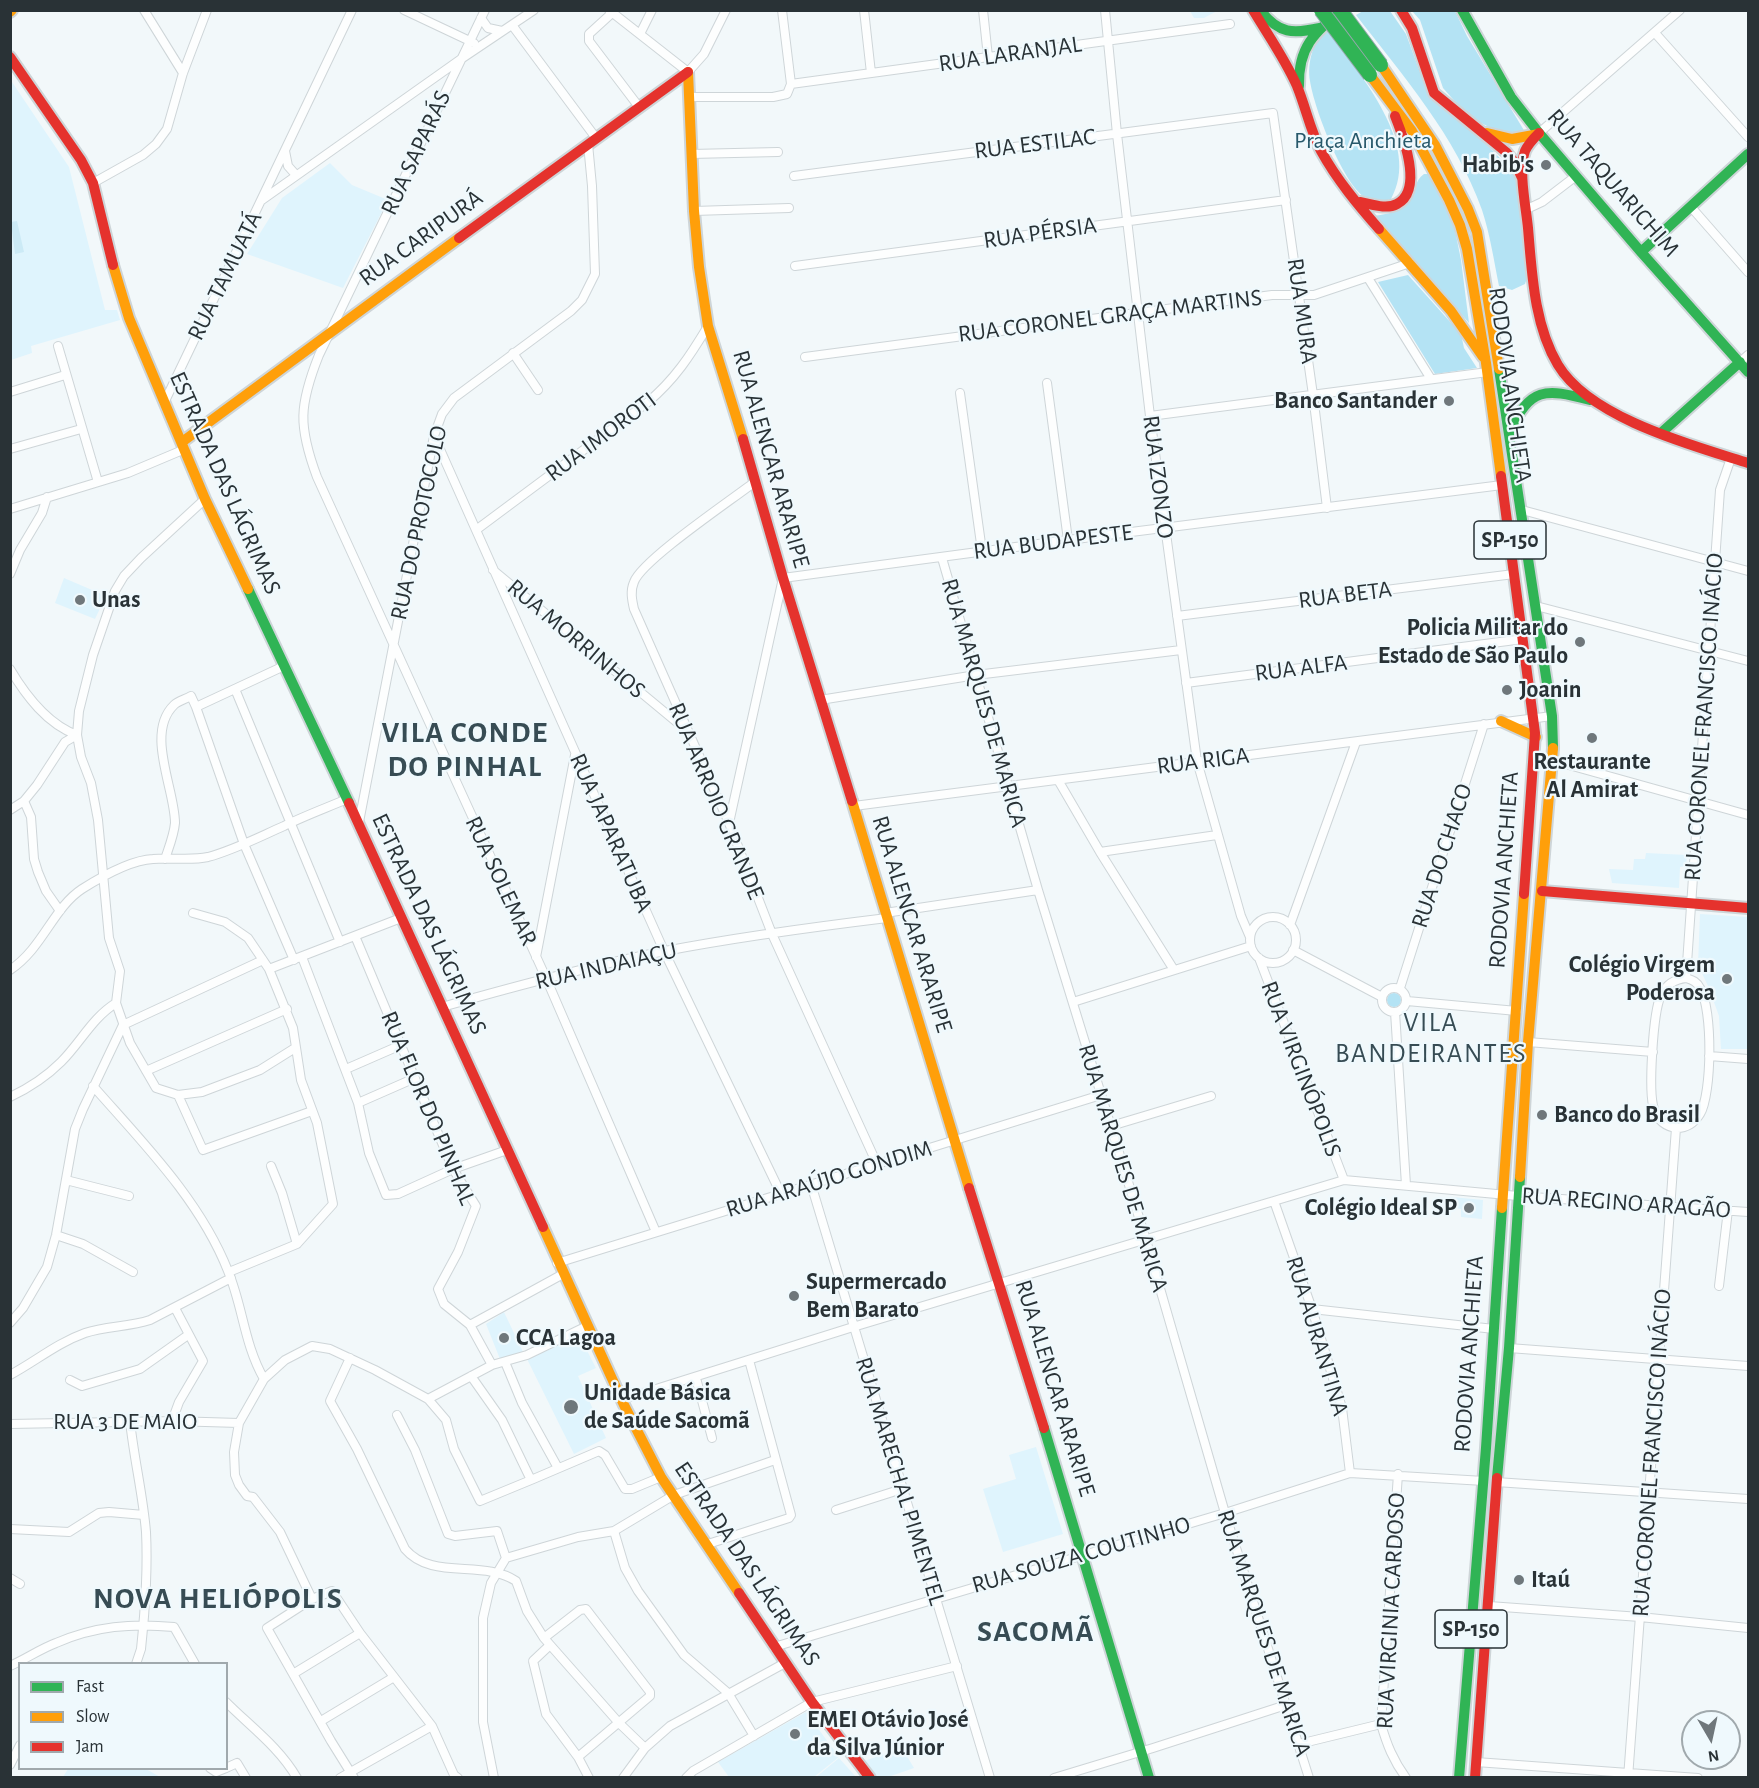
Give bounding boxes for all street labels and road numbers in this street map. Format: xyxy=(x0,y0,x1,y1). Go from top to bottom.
street label: RUA LARANJAL xyxy=(937,30,1083,78)
street label: RUA SAPARÁS xyxy=(375,86,457,220)
street label: RUA TAQUARICHIM xyxy=(1541,103,1685,263)
street label: RUA ESTILAC xyxy=(973,122,1097,166)
street label: RUA CARIPURÁ xyxy=(353,183,489,293)
street label: RUA TAMUATÁ xyxy=(181,207,269,345)
street label: RUA PÉRSIA xyxy=(981,211,1099,255)
street label: RUA MURA xyxy=(1280,256,1324,366)
street label: RUA CORONEL GRAÇA MARTINS xyxy=(956,283,1264,349)
street label: RODOVIA ANCHIETA xyxy=(1482,285,1538,485)
street label: RUA ALENCAR ARARIPE xyxy=(726,347,816,571)
street label: ESTRADA DAS LÁGRIMAS xyxy=(163,367,287,599)
street label: RUA IMOROTI xyxy=(540,386,662,488)
street label: RUA IZONZO xyxy=(1136,414,1180,540)
street label: RUA DO PROTOCOLO xyxy=(384,423,454,623)
street label: RUA BUDAPESTE xyxy=(972,518,1134,566)
road number: SP-150 xyxy=(1474,521,1546,559)
street label: RUA CORONEL FRANCISCO INÁCIO xyxy=(1678,552,1730,882)
street label: RUA MORRINHOS xyxy=(501,573,651,705)
street label: RUA MARQUES DE MARICA xyxy=(935,575,1033,831)
street label: RUA BETA xyxy=(1297,575,1393,615)
street label: RUA ALFA xyxy=(1253,648,1349,688)
street label: RUA ARROIO GRANDE xyxy=(662,698,770,904)
street label: RUA RIGA xyxy=(1155,741,1251,781)
street label: RUA JAPARATUBA xyxy=(563,749,659,917)
street label: RODOVIA ANCHIETA xyxy=(1483,770,1525,970)
street label: RUA DO CHACO xyxy=(1405,780,1479,932)
street label: ESTRADA DAS LÁGRIMAS xyxy=(365,809,493,1039)
street label: RUA SOLEMAR xyxy=(458,812,544,950)
street label: RUA ALENCAR ARARIPE xyxy=(865,812,959,1036)
street label: RUA INDAIAÇU xyxy=(532,936,680,996)
street label: RUA VIRGINÓPOLIS xyxy=(1254,977,1348,1161)
street label: RUA FLOR DO PINHAL xyxy=(374,1007,482,1209)
street label: RUA MARQUES DE MARICA xyxy=(1072,1040,1174,1296)
street label: RUA ARAÚJO GONDIM xyxy=(722,1134,936,1224)
street label: RUA REGINO ARAGÃO xyxy=(1520,1181,1732,1225)
street label: RUA AURANTINA xyxy=(1279,1253,1355,1419)
street label: RODOVIA ANCHIETA xyxy=(1448,1254,1490,1454)
street label: RUA ALENCAR ARARIPE xyxy=(1008,1276,1102,1500)
street label: RUA CORONEL FRANCISCO INÁCIO xyxy=(1626,1288,1678,1618)
street label: RUA MARECHAL PIMENTEL xyxy=(848,1353,952,1609)
street label: RUA 3 DE MAIO xyxy=(53,1408,197,1436)
street label: ESTRADA DAS LÁGRIMAS xyxy=(668,1456,826,1672)
street label: RUA VIRGINIA CARDOSO xyxy=(1370,1492,1412,1730)
street label: RUA MARQUES DE MARICA xyxy=(1210,1506,1318,1760)
street label: RUA SOUZA COUTINHO xyxy=(968,1510,1194,1600)
road number: SP-150 xyxy=(1435,1610,1507,1648)

